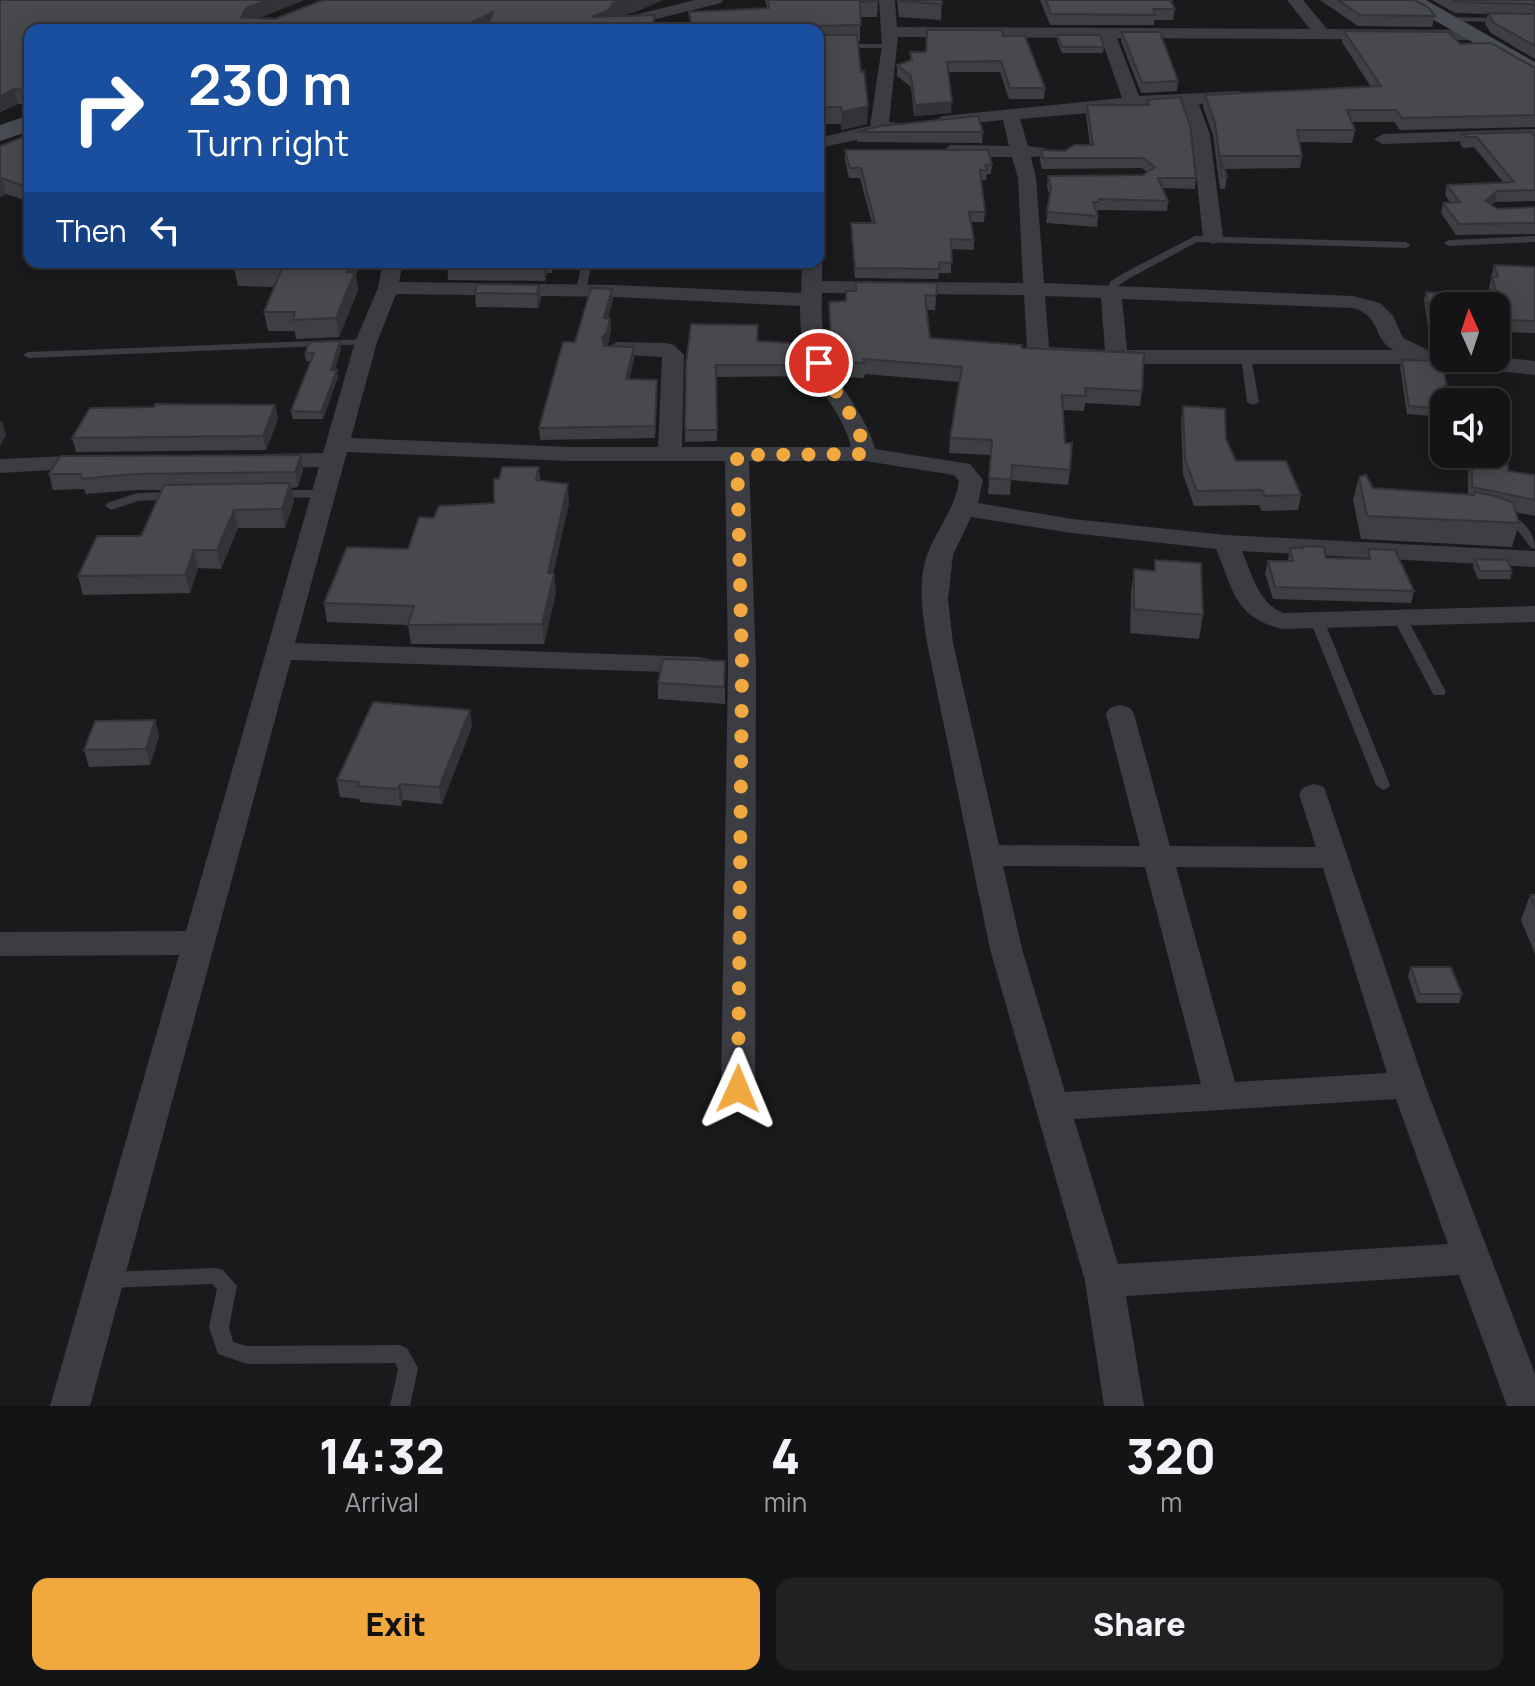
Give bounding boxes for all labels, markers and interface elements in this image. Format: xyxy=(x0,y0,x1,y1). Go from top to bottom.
text: 230 m xyxy=(188,45,352,122)
icon: right xyxy=(56,56,160,160)
text: Turn right xyxy=(188,118,349,167)
icon: left xyxy=(143,208,187,252)
text: Then xyxy=(56,210,127,251)
north arrow xyxy=(1430,292,1510,372)
map controls xyxy=(1430,292,1510,468)
pin xyxy=(785,329,853,397)
icon: arrive xyxy=(797,341,841,385)
button: sound xyxy=(1430,388,1510,468)
position arrow xyxy=(696,1047,780,1131)
text: 14:32 xyxy=(319,1423,445,1488)
text: 4 xyxy=(771,1423,800,1488)
text: 320 xyxy=(1126,1423,1216,1488)
text: Arrival xyxy=(345,1484,419,1520)
text: min xyxy=(764,1484,807,1520)
text: m xyxy=(1160,1484,1182,1520)
button: Exit xyxy=(32,1578,760,1670)
button: Share xyxy=(776,1578,1503,1670)

